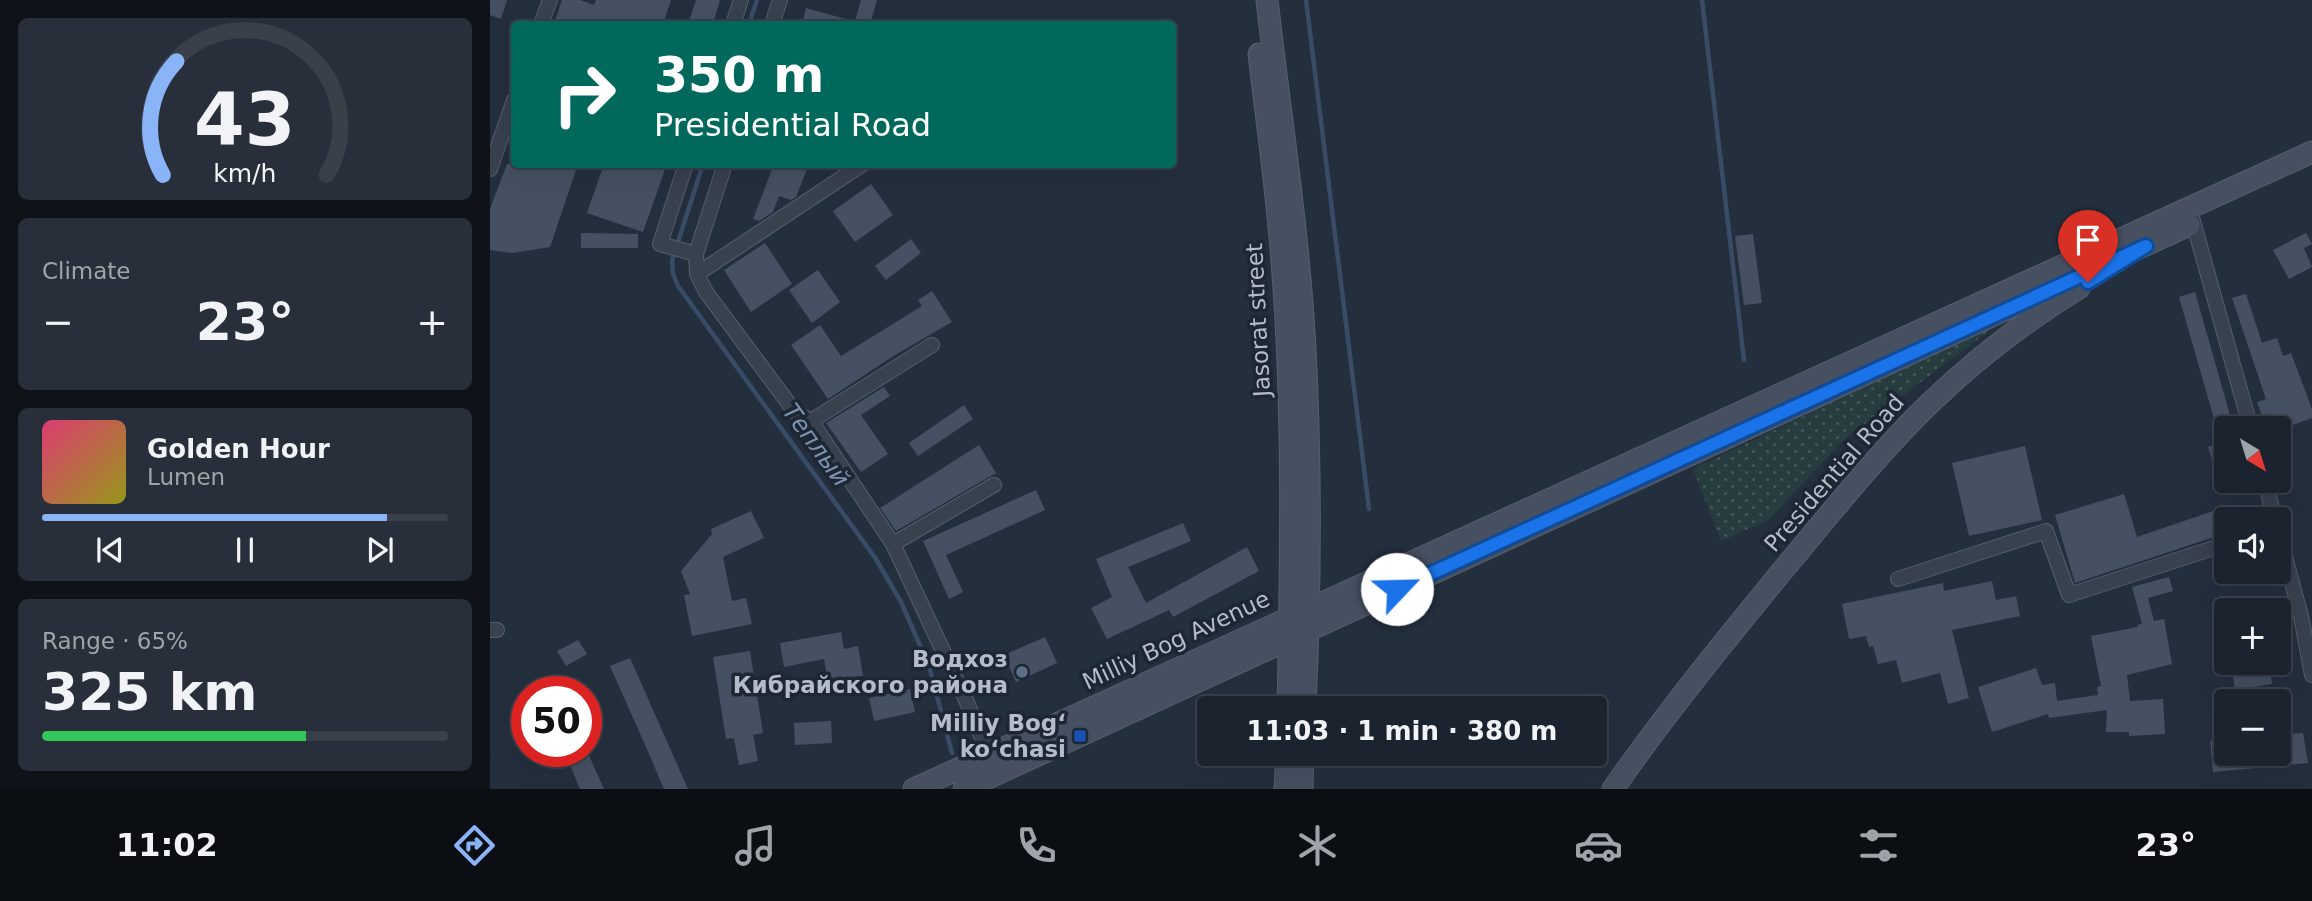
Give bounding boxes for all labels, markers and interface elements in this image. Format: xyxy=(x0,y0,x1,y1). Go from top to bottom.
text: 350 m xyxy=(654,47,824,104)
icon: right xyxy=(539,49,630,140)
text: 43 xyxy=(194,77,296,162)
text: Presidential Road xyxy=(654,106,931,144)
text: km/h xyxy=(213,159,277,188)
pin xyxy=(2058,210,2118,282)
icon: arrive xyxy=(2069,221,2107,259)
street label: Jasorat street xyxy=(1241,242,1275,400)
text: Climate xyxy=(42,258,131,284)
text: 23° xyxy=(196,292,294,352)
text: − xyxy=(42,300,74,344)
text: + xyxy=(416,300,448,344)
street label: Presidential Road xyxy=(1759,389,1909,557)
water label: Теплый xyxy=(777,398,855,492)
north arrow xyxy=(2214,416,2291,494)
map controls xyxy=(2214,416,2291,766)
text: Golden Hour xyxy=(147,434,330,464)
text: Lumen xyxy=(147,464,225,490)
button: sound xyxy=(2214,507,2291,584)
icon: previous xyxy=(91,531,129,569)
icon: pause xyxy=(226,531,264,569)
icon: next xyxy=(361,531,399,569)
position arrow xyxy=(1360,552,1434,626)
street label: Milliy Bog Avenue xyxy=(1078,585,1274,695)
button: + xyxy=(2214,598,2291,675)
text: Range · 65% xyxy=(42,628,188,654)
place label: Водхоз Кибрайского района xyxy=(733,646,1008,698)
text: 325 km xyxy=(42,662,257,722)
marker: Водхоз Кибрайского района xyxy=(1014,664,1030,680)
speed limit sign: 50 xyxy=(511,676,602,767)
button: − xyxy=(2214,689,2291,766)
place label: Milliy Bogʻ koʻchasi xyxy=(930,710,1066,762)
text: 11:03 · 1 min · 380 m xyxy=(1247,716,1557,746)
marker: Milliy Bogʻ koʻchasi xyxy=(1072,728,1088,744)
icon: directions xyxy=(450,821,499,870)
icon: music xyxy=(731,821,780,870)
icon: phone xyxy=(1012,821,1061,870)
icon: climate xyxy=(1293,821,1342,870)
icon: car xyxy=(1574,821,1623,870)
icon: filters xyxy=(1854,821,1903,870)
text: 11:02 xyxy=(116,826,218,864)
text: 23° xyxy=(2135,826,2196,864)

